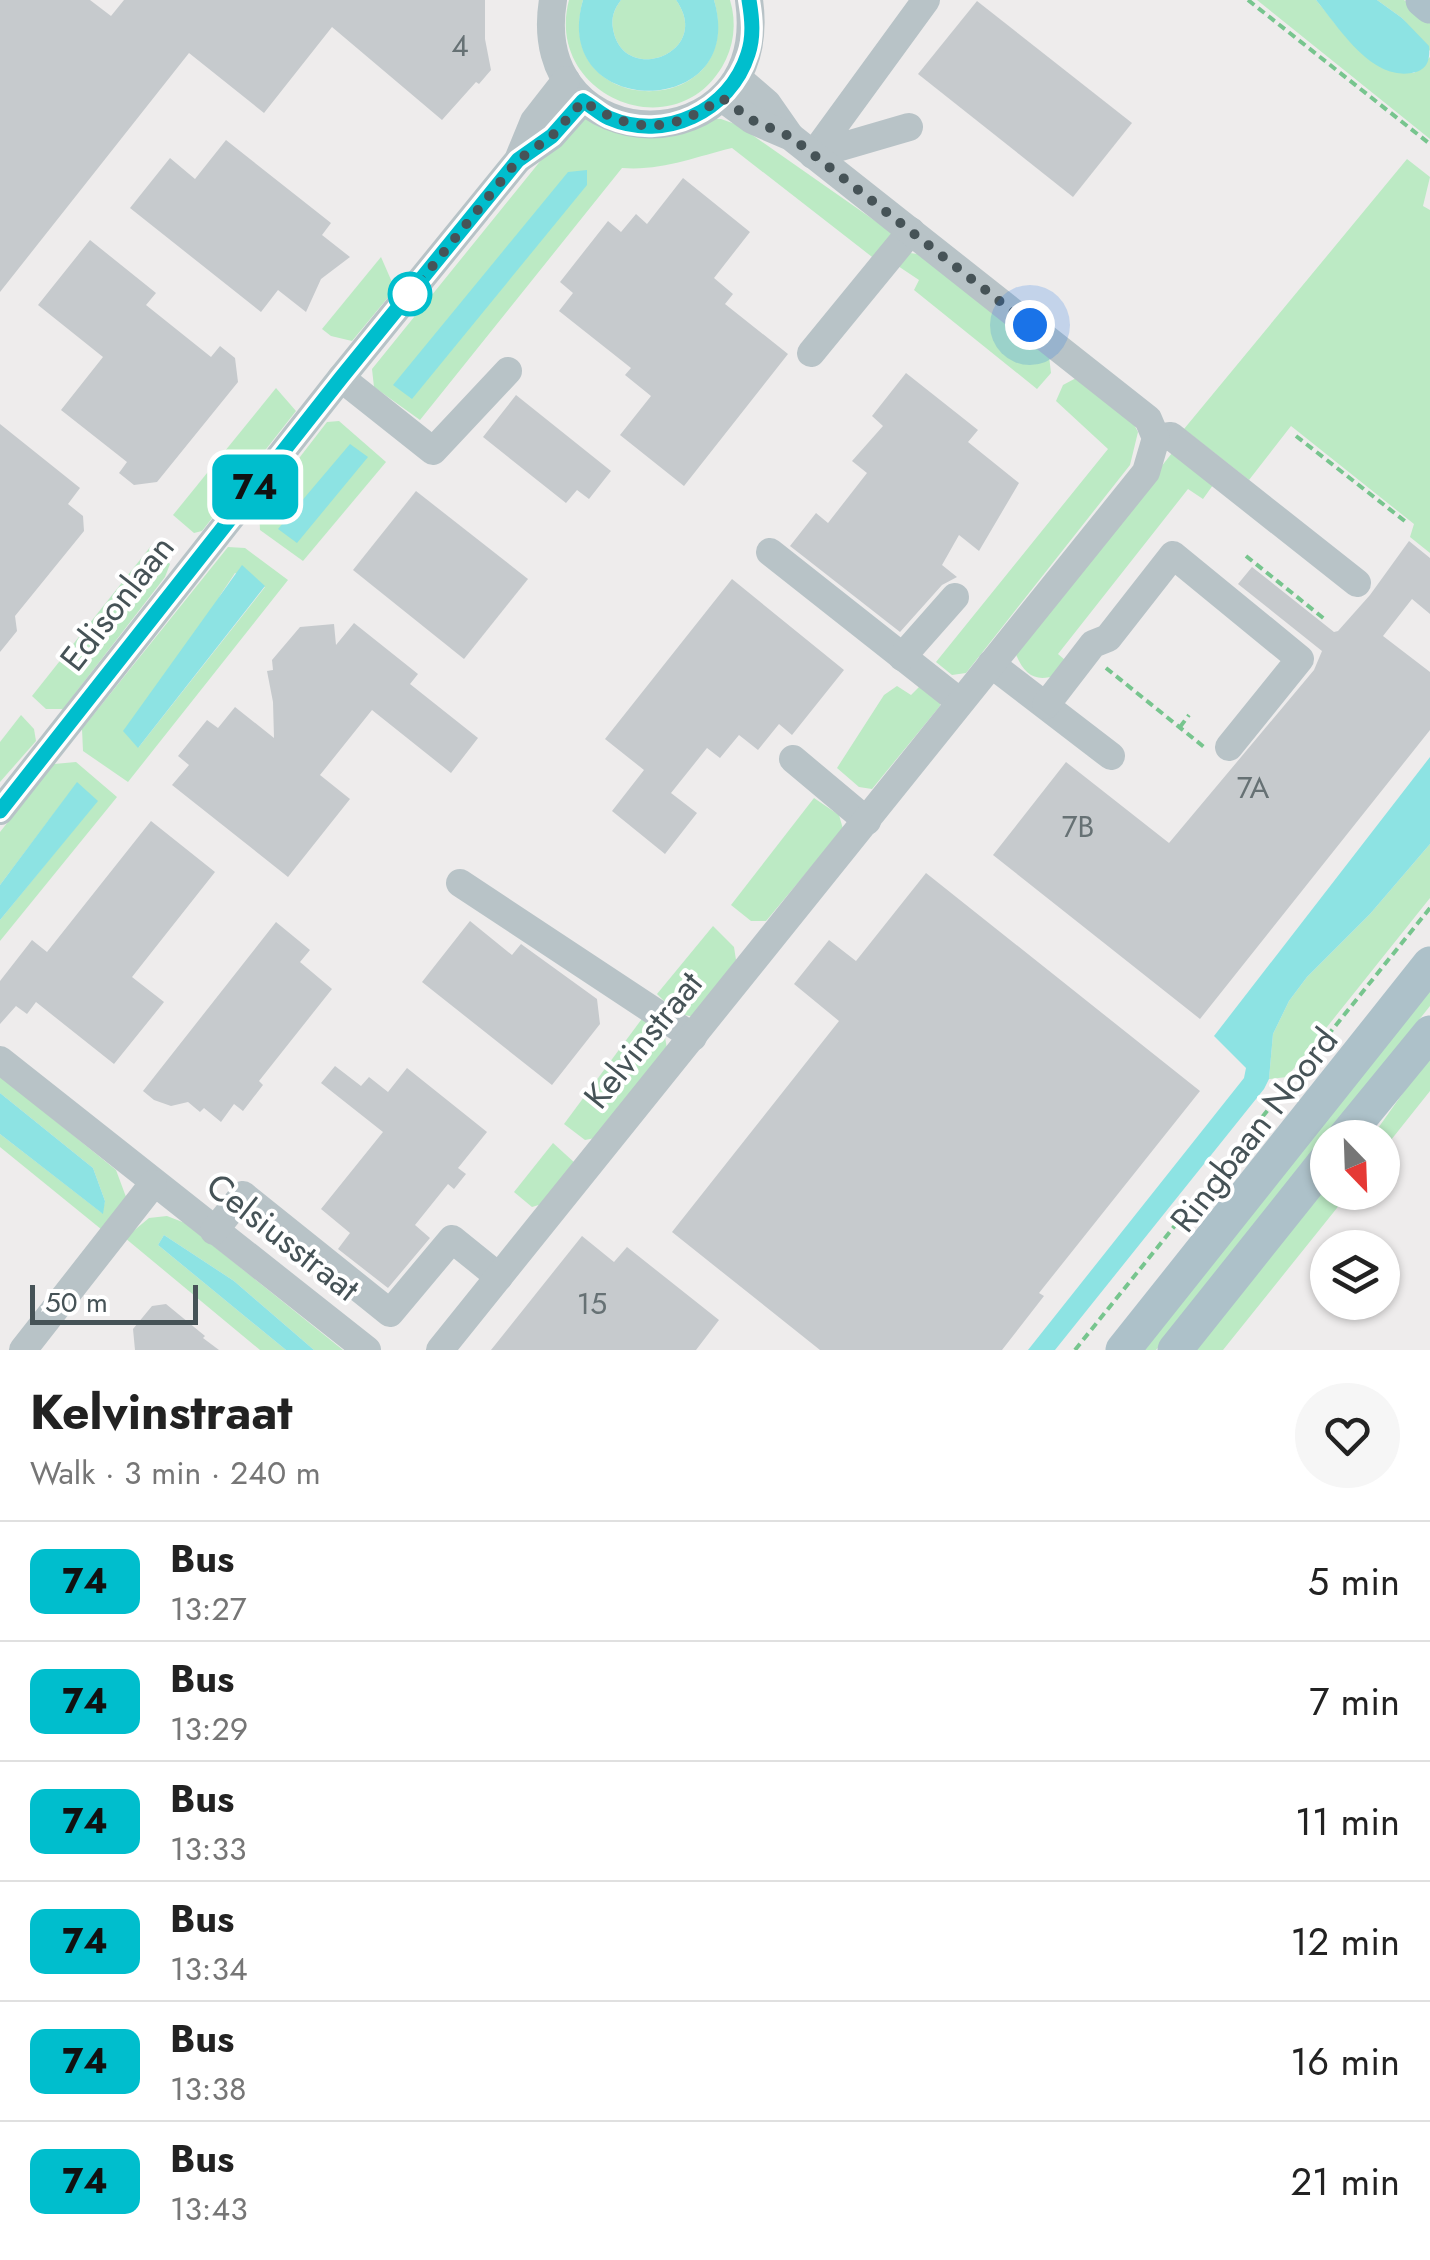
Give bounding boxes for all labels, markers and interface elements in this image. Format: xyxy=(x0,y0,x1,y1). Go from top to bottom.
house number: 4 xyxy=(451,24,469,67)
unlabelled marker xyxy=(389,273,431,315)
your location xyxy=(1005,300,1055,350)
line badge: 74 xyxy=(210,454,300,520)
text: 74 xyxy=(232,462,278,512)
street label: Edisonlaan xyxy=(48,525,186,681)
house number: 7A xyxy=(1237,766,1269,809)
house number: 7B xyxy=(1062,805,1094,848)
street label: Kelvinstraat xyxy=(572,960,714,1120)
street label: Ringbaan Noord xyxy=(1158,1017,1350,1243)
north arrow xyxy=(1310,1120,1400,1210)
map controls xyxy=(1310,1120,1400,1320)
street label: Celsiusstraat xyxy=(196,1161,371,1313)
button: layers xyxy=(1310,1230,1400,1320)
scale bar xyxy=(30,1280,198,1324)
text: 50 m xyxy=(45,1282,108,1323)
house number: 15 xyxy=(577,1282,607,1325)
text: Kelvinstraat xyxy=(30,1378,293,1447)
button: heart xyxy=(1295,1383,1400,1488)
text: Walk · 3 min · 240 m xyxy=(30,1450,321,1496)
text: Bus xyxy=(170,1531,234,1586)
text: 5 min xyxy=(1308,1554,1400,1609)
text: 74 xyxy=(62,1556,108,1606)
text: 13:27 xyxy=(170,1586,246,1632)
text: Bus xyxy=(170,1651,234,1706)
text: 7 min xyxy=(1309,1674,1400,1729)
text: 74 xyxy=(62,1676,108,1726)
text: 13:29 xyxy=(170,1706,248,1752)
text: Bus xyxy=(170,1771,234,1826)
text: 11 min xyxy=(1295,1794,1400,1849)
text: 74 xyxy=(62,1796,108,1846)
text: 13:33 xyxy=(170,1826,246,1872)
text: Bus xyxy=(170,1891,234,1946)
text: 12 min xyxy=(1290,1914,1400,1969)
text: 74 xyxy=(62,1916,108,1966)
text: 13:34 xyxy=(170,1946,248,1992)
text: Bus xyxy=(170,2011,234,2066)
text: 16 min xyxy=(1290,2034,1400,2089)
text: 74 xyxy=(62,2036,108,2086)
text: 13:38 xyxy=(170,2066,246,2112)
text: Bus xyxy=(170,2131,234,2186)
text: 21 min xyxy=(1290,2154,1400,2209)
text: 74 xyxy=(62,2156,108,2206)
text: 13:43 xyxy=(170,2186,248,2232)

